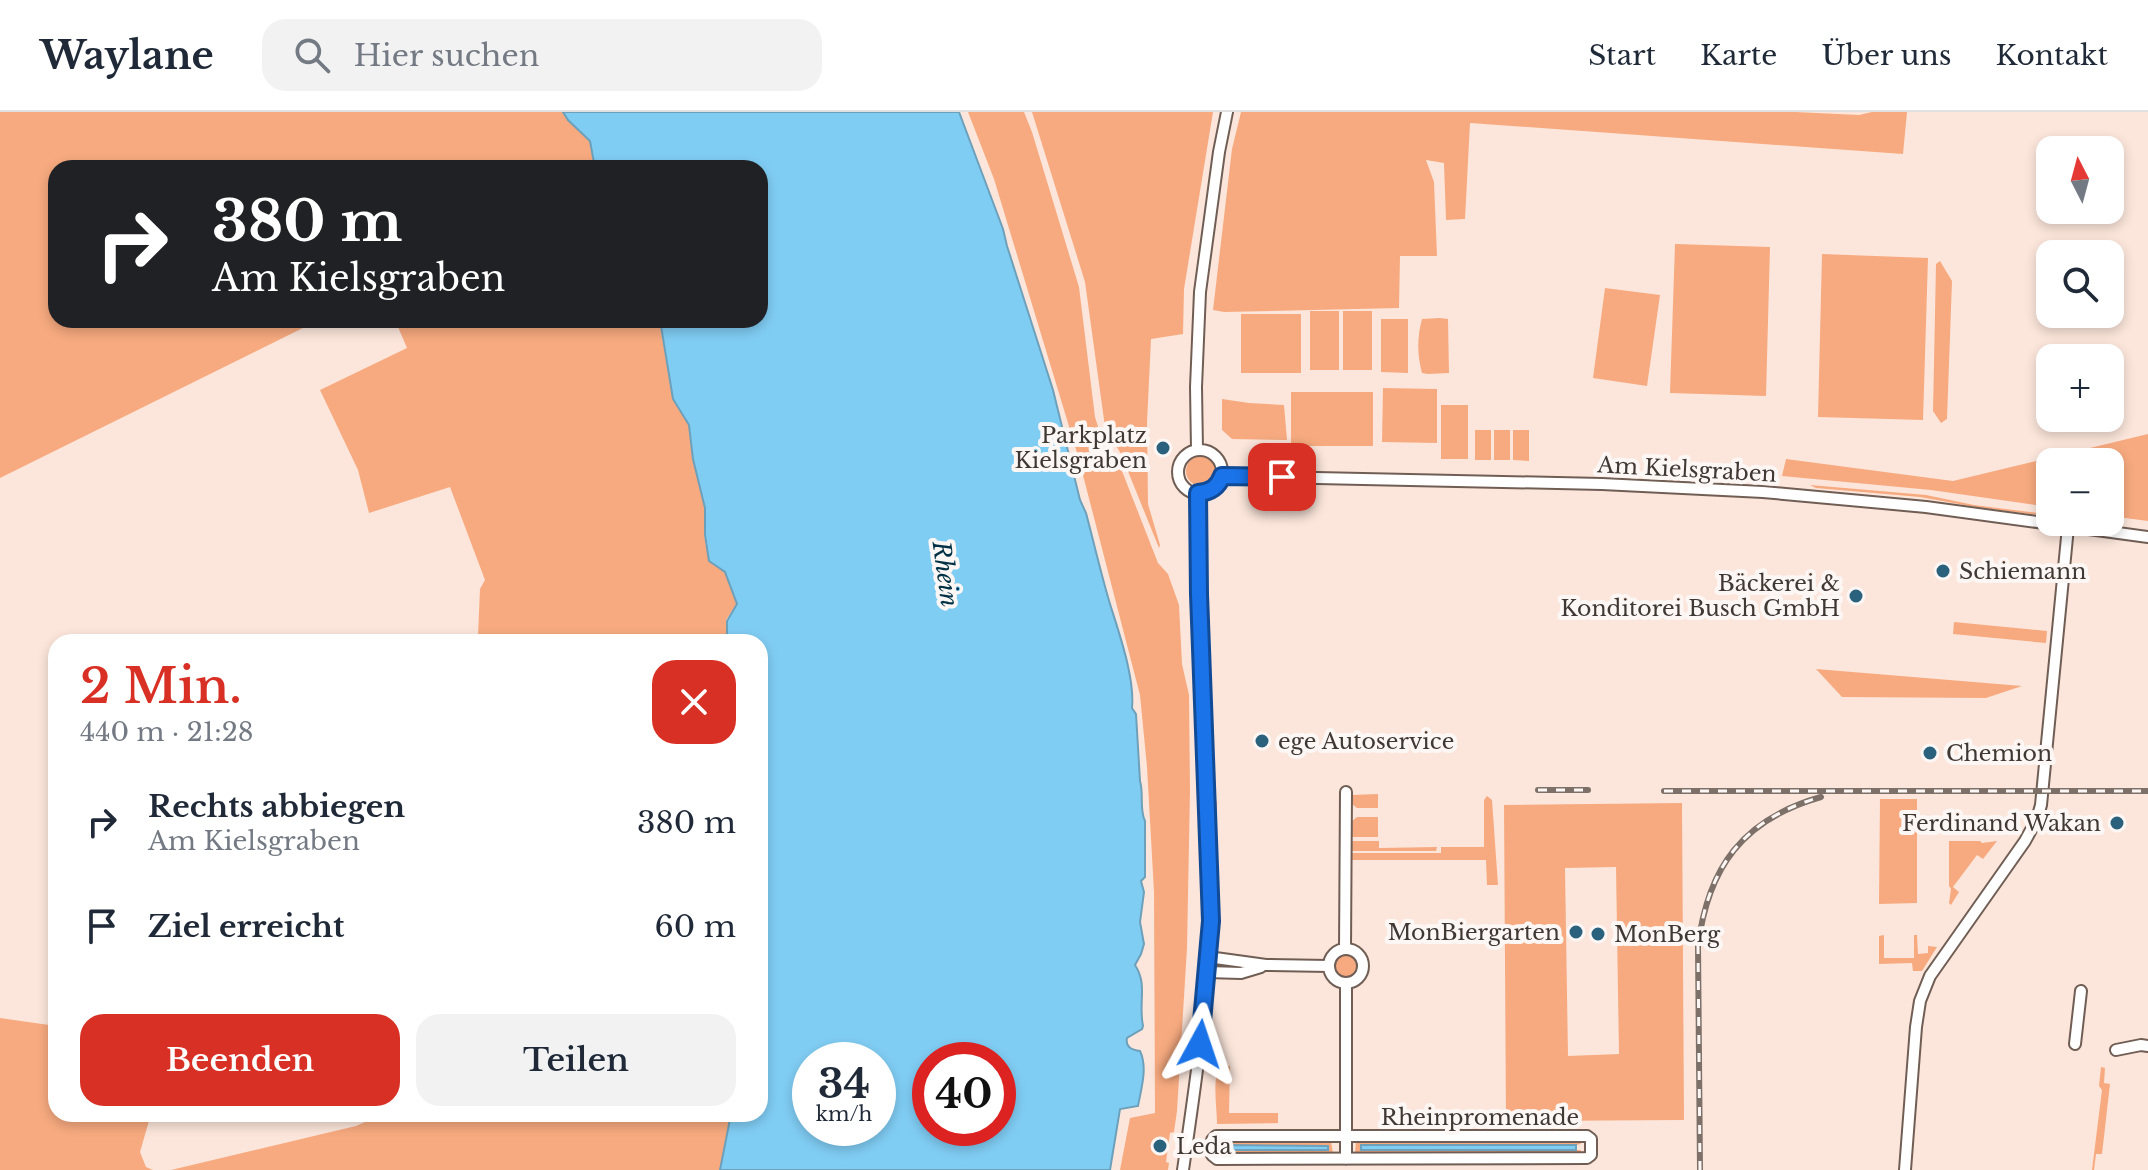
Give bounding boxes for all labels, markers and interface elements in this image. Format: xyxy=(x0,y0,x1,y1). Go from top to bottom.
search box xyxy=(262,19,822,91)
text: Waylane xyxy=(40,32,214,79)
icon: search xyxy=(290,33,334,77)
text: Hier suchen xyxy=(354,37,539,74)
text: Start xyxy=(1588,38,1656,73)
text: Karte xyxy=(1700,38,1777,73)
text: Über uns xyxy=(1821,38,1951,73)
text: Kontakt xyxy=(1995,38,2108,73)
north arrow xyxy=(2036,136,2124,224)
map controls xyxy=(2036,136,2124,536)
text: 380 m xyxy=(212,187,402,256)
icon: right xyxy=(80,192,184,296)
button: search xyxy=(2036,240,2124,328)
text: Am Kielsgraben xyxy=(212,256,505,301)
button: + xyxy=(2036,344,2124,432)
place label: Parkplatz Kielsgraben xyxy=(1015,422,1147,474)
marker: Parkplatz Kielsgraben xyxy=(1154,439,1172,457)
pin xyxy=(1248,443,1316,511)
button: − xyxy=(2036,448,2124,536)
street label: Am Kielsgraben xyxy=(1596,451,1777,488)
icon: arrive xyxy=(1260,455,1304,499)
water label: Rhein xyxy=(926,538,964,609)
place label: Schiemann xyxy=(1959,558,2086,585)
marker: Schiemann xyxy=(1934,562,1952,580)
place label: Bäckerei & Konditorei Busch GmbH xyxy=(1561,570,1840,622)
marker: Bäckerei & Konditorei Busch GmbH xyxy=(1847,587,1865,605)
text: 2 Min. xyxy=(80,656,242,716)
button: close xyxy=(652,660,736,744)
text: 440 m · 21:28 xyxy=(80,716,253,748)
place label: ege Autoservice xyxy=(1278,728,1454,755)
marker: ege Autoservice xyxy=(1253,732,1271,750)
place label: Chemion xyxy=(1946,740,2052,767)
marker: Chemion xyxy=(1921,744,1939,762)
text: Rechts abbiegen xyxy=(148,788,405,825)
icon: right xyxy=(80,800,124,844)
text: 380 m xyxy=(637,804,736,841)
place label: Ferdinand Wakan xyxy=(1902,810,2101,837)
marker: Ferdinand Wakan xyxy=(2108,814,2126,832)
text: Am Kielsgraben xyxy=(148,825,360,857)
icon: arrive xyxy=(80,904,124,948)
text: Ziel erreicht xyxy=(148,908,344,945)
text: 60 m xyxy=(654,908,736,945)
place label: MonBiergarten xyxy=(1388,919,1560,946)
place label: MonBerg xyxy=(1614,921,1721,948)
marker: MonBiergarten xyxy=(1567,923,1585,941)
marker: MonBerg xyxy=(1589,925,1607,943)
position arrow xyxy=(1158,1002,1242,1086)
button: Beenden xyxy=(80,1014,400,1106)
button: Teilen xyxy=(416,1014,736,1106)
speed limit sign: 40 xyxy=(912,1042,1016,1146)
text: 34 xyxy=(818,1059,870,1109)
text: km/h xyxy=(816,1102,872,1126)
street label: Rheinpromenade xyxy=(1381,1104,1579,1131)
place label: Leda xyxy=(1176,1133,1232,1160)
marker: Leda xyxy=(1151,1137,1169,1155)

